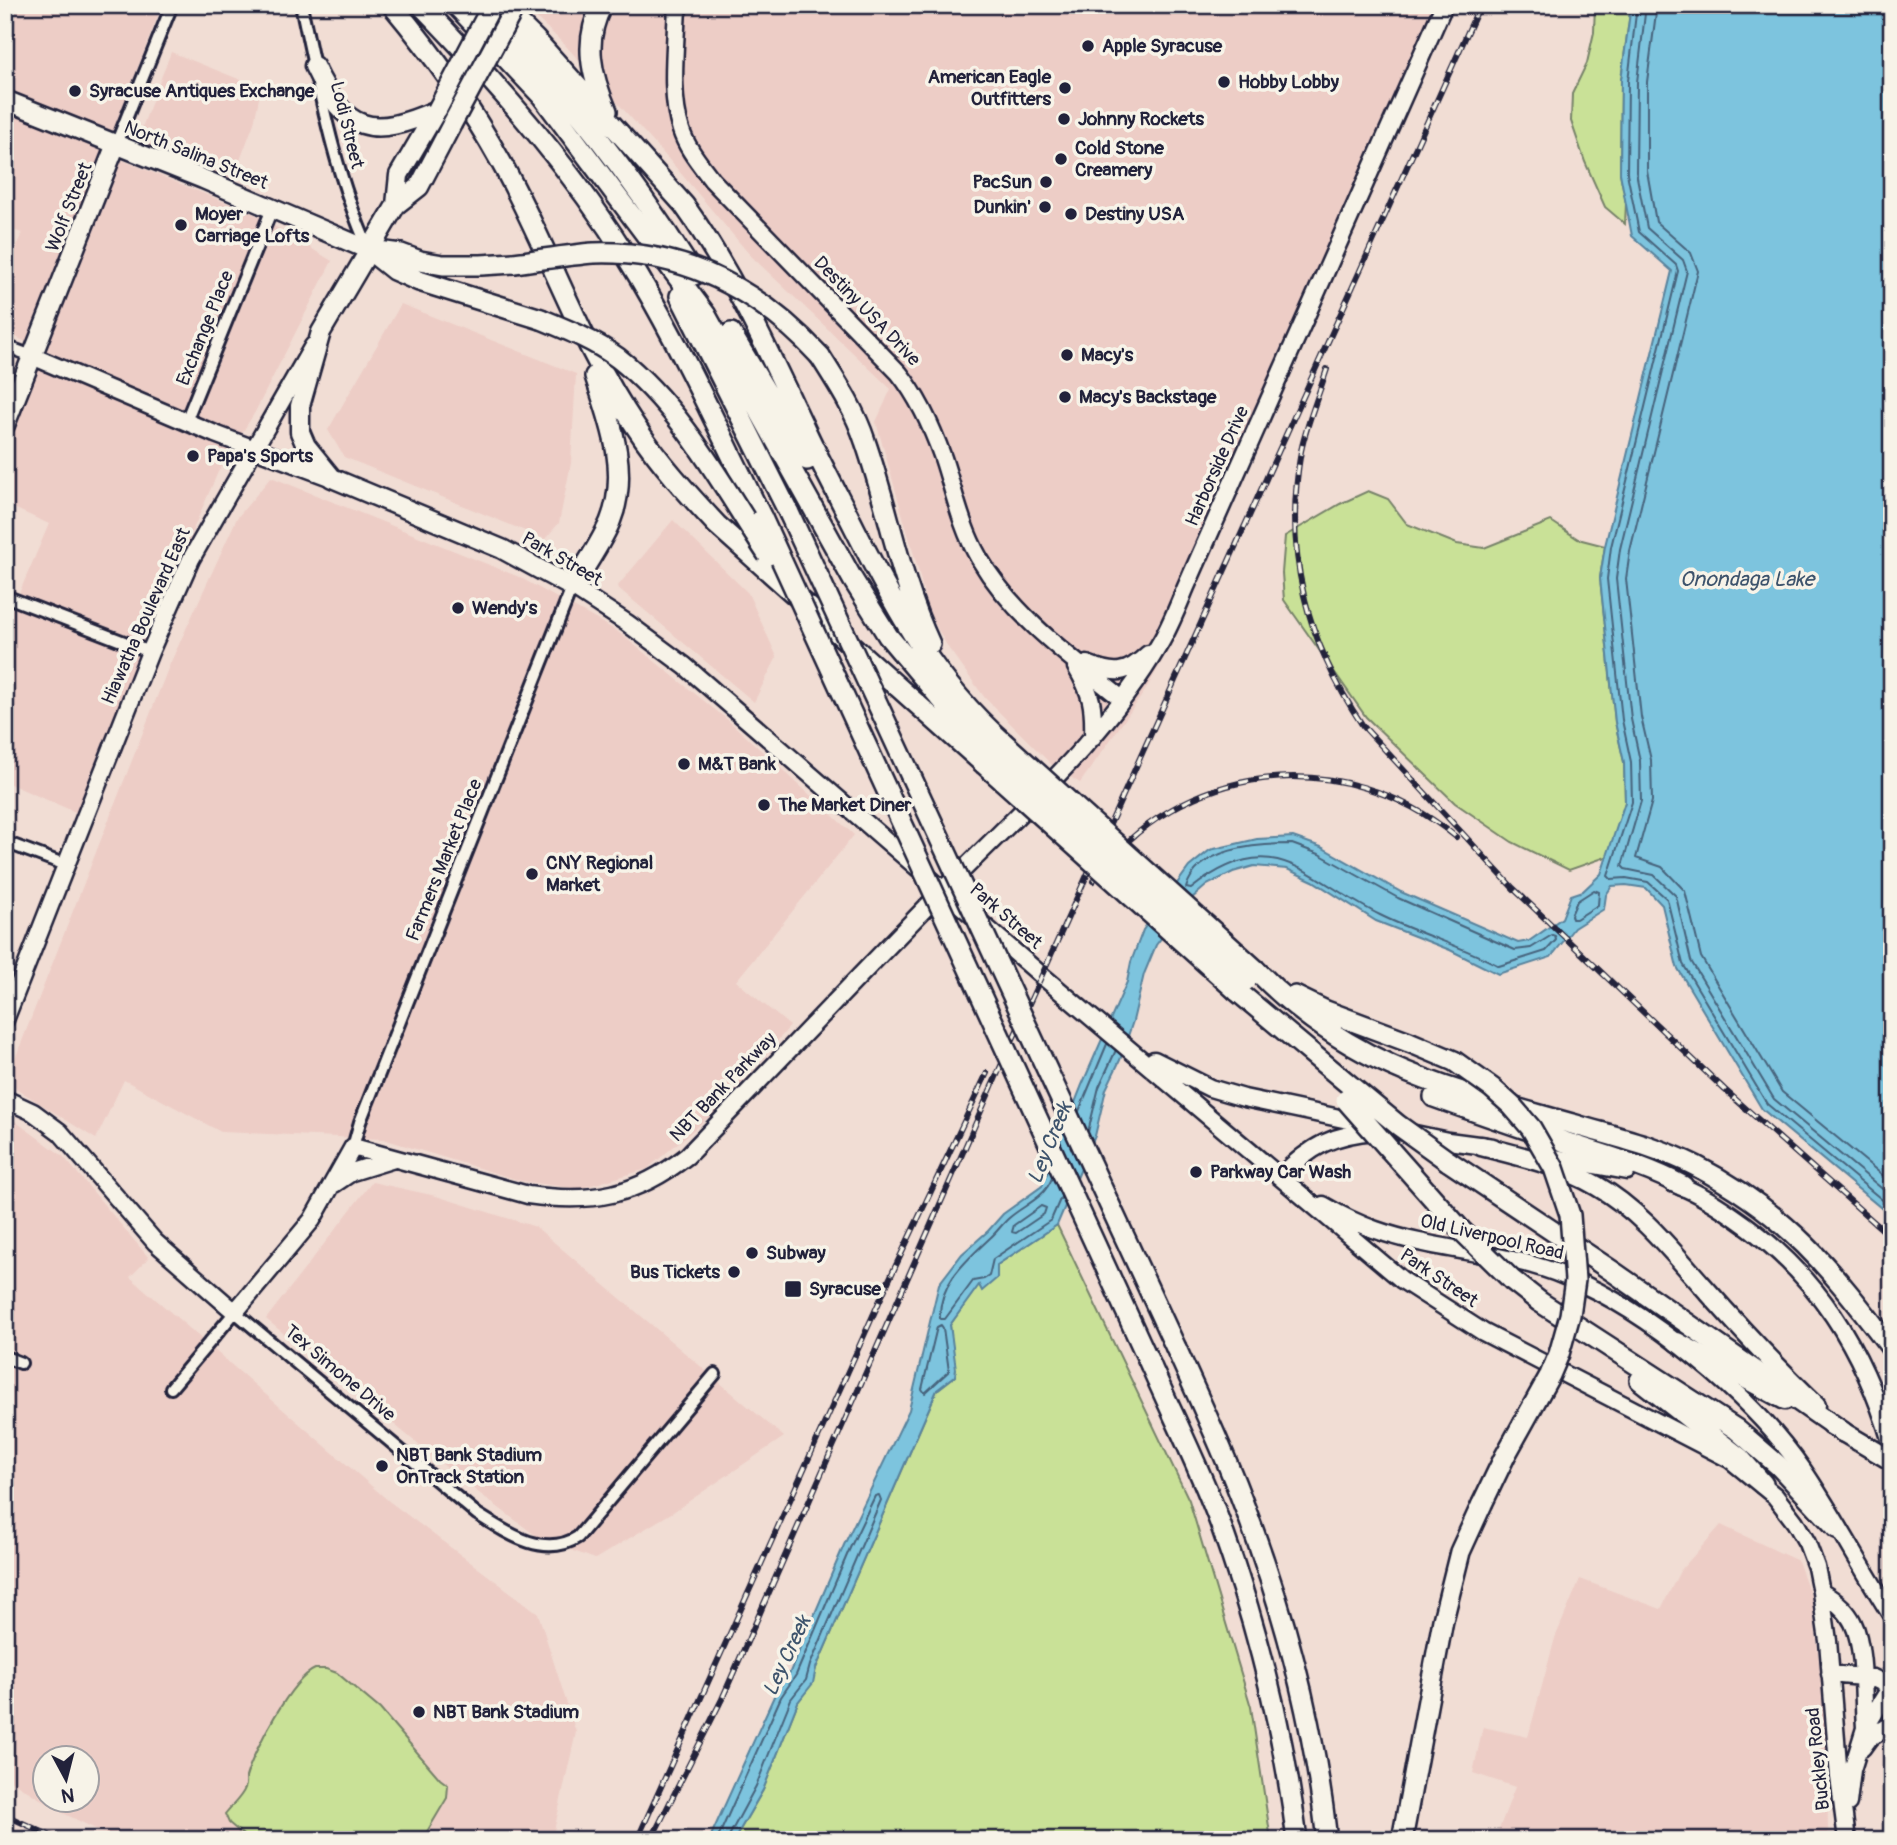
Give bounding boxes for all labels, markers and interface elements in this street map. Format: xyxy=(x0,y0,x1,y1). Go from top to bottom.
place label: Apple Syracuse xyxy=(1102,34,1223,58)
marker: Apple Syracuse xyxy=(1080,38,1096,54)
place label: American Eagle Outfitters xyxy=(928,65,1052,111)
place label: Hobby Lobby xyxy=(1238,70,1340,94)
marker: Hobby Lobby xyxy=(1216,74,1232,90)
place label: Syracuse Antiques Exchange xyxy=(89,79,315,103)
street label: Lodi Street xyxy=(325,79,370,172)
marker: American Eagle Outfitters xyxy=(1057,80,1073,96)
marker: Syracuse Antiques Exchange xyxy=(67,83,83,99)
place label: Johnny Rockets xyxy=(1078,107,1204,131)
marker: Johnny Rockets xyxy=(1056,111,1072,127)
street label: North Salina Street xyxy=(120,115,272,195)
place label: Cold Stone Creamery xyxy=(1075,136,1164,182)
marker: Cold Stone Creamery xyxy=(1053,151,1069,167)
street label: Wolf Street xyxy=(40,158,98,255)
place label: PacSun xyxy=(972,170,1032,194)
marker: PacSun xyxy=(1038,174,1054,190)
place label: Dunkin' xyxy=(974,195,1031,219)
marker: Dunkin' xyxy=(1037,199,1053,215)
place label: Moyer Carriage Lofts xyxy=(195,202,310,248)
place label: Destiny USA xyxy=(1085,202,1185,226)
marker: Destiny USA xyxy=(1063,206,1079,222)
marker: Moyer Carriage Lofts xyxy=(173,217,189,233)
street label: Destiny USA Drive xyxy=(808,251,926,372)
street label: Exchange Place xyxy=(171,266,239,389)
place label: Macy's xyxy=(1081,343,1134,367)
marker: Macy's xyxy=(1059,347,1075,363)
place label: Macy's Backstage xyxy=(1079,385,1217,409)
marker: Macy's Backstage xyxy=(1057,389,1073,405)
street label: Harborside Drive xyxy=(1180,401,1255,530)
place label: Papa's Sports xyxy=(207,444,313,468)
marker: Papa's Sports xyxy=(185,448,201,464)
street label: Hiawatha Boulevard East xyxy=(96,523,196,708)
street label: Park Street xyxy=(517,526,607,592)
water label: Onondaga Lake xyxy=(1680,566,1817,593)
place label: Wendy's xyxy=(472,596,538,620)
marker: Wendy's xyxy=(450,600,466,616)
place label: M&T Bank xyxy=(698,752,777,776)
marker: M&T Bank xyxy=(676,756,692,772)
street label: Farmers Market Place xyxy=(401,775,488,945)
place label: The Market Diner xyxy=(777,793,912,817)
marker: The Market Diner xyxy=(756,797,772,813)
place label: CNY Regional Market xyxy=(546,851,653,897)
marker: CNY Regional Market xyxy=(524,866,540,882)
street label: Park Street xyxy=(965,878,1048,954)
street label: NBT Bank Parkway xyxy=(665,1027,781,1147)
water label: Ley Creek xyxy=(1022,1096,1079,1188)
place label: Parkway Car Wash xyxy=(1210,1160,1351,1184)
marker: Parkway Car Wash xyxy=(1188,1164,1204,1180)
street label: Old Liverpool Road xyxy=(1418,1209,1566,1265)
place label: Subway xyxy=(766,1241,827,1265)
street label: Park Street xyxy=(1395,1243,1483,1313)
marker: Subway xyxy=(744,1245,760,1261)
place label: Bus Tickets xyxy=(630,1260,721,1284)
marker: Bus Tickets xyxy=(726,1264,742,1280)
place label: Syracuse xyxy=(809,1277,882,1301)
marker: Syracuse xyxy=(783,1279,803,1299)
street label: Tex Simone Drive xyxy=(279,1319,401,1427)
place label: NBT Bank Stadium OnTrack Station xyxy=(396,1443,542,1489)
marker: NBT Bank Stadium OnTrack Station xyxy=(374,1458,390,1474)
water label: Ley Creek xyxy=(757,1610,818,1700)
place label: NBT Bank Stadium xyxy=(433,1700,579,1724)
marker: NBT Bank Stadium xyxy=(411,1704,427,1720)
street label: Buckley Road xyxy=(1801,1706,1835,1812)
north arrow xyxy=(32,1744,102,1814)
text: N xyxy=(60,1782,76,1808)

